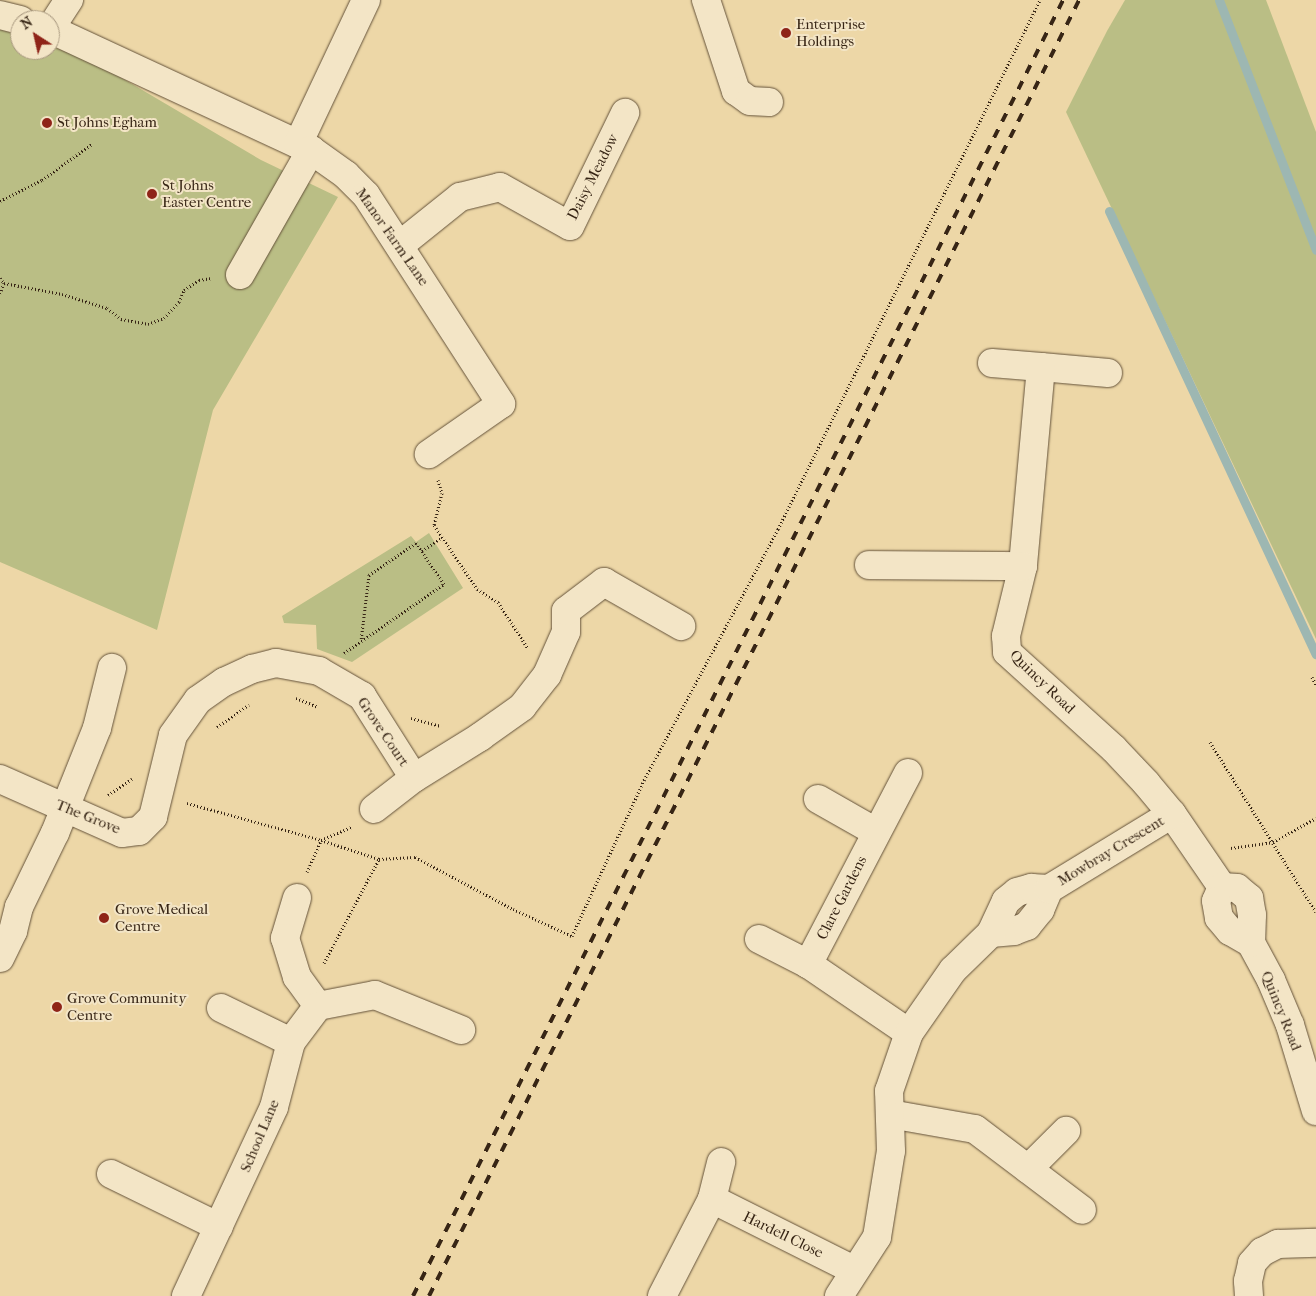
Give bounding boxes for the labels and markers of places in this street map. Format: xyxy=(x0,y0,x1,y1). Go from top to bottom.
place label: Enterprise Holdings xyxy=(796,15,865,50)
marker: Enterprise Holdings xyxy=(780,27,792,39)
place label: St Johns Egham xyxy=(57,114,157,132)
marker: St Johns Egham xyxy=(41,117,53,129)
place label: St Johns Easter Centre xyxy=(162,176,251,211)
marker: St Johns Easter Centre xyxy=(146,188,158,200)
place label: Grove Medical Centre xyxy=(115,900,208,935)
marker: Grove Medical Centre xyxy=(97,911,111,925)
place label: Grove Community Centre xyxy=(67,989,186,1024)
marker: Grove Community Centre xyxy=(51,1001,63,1013)

